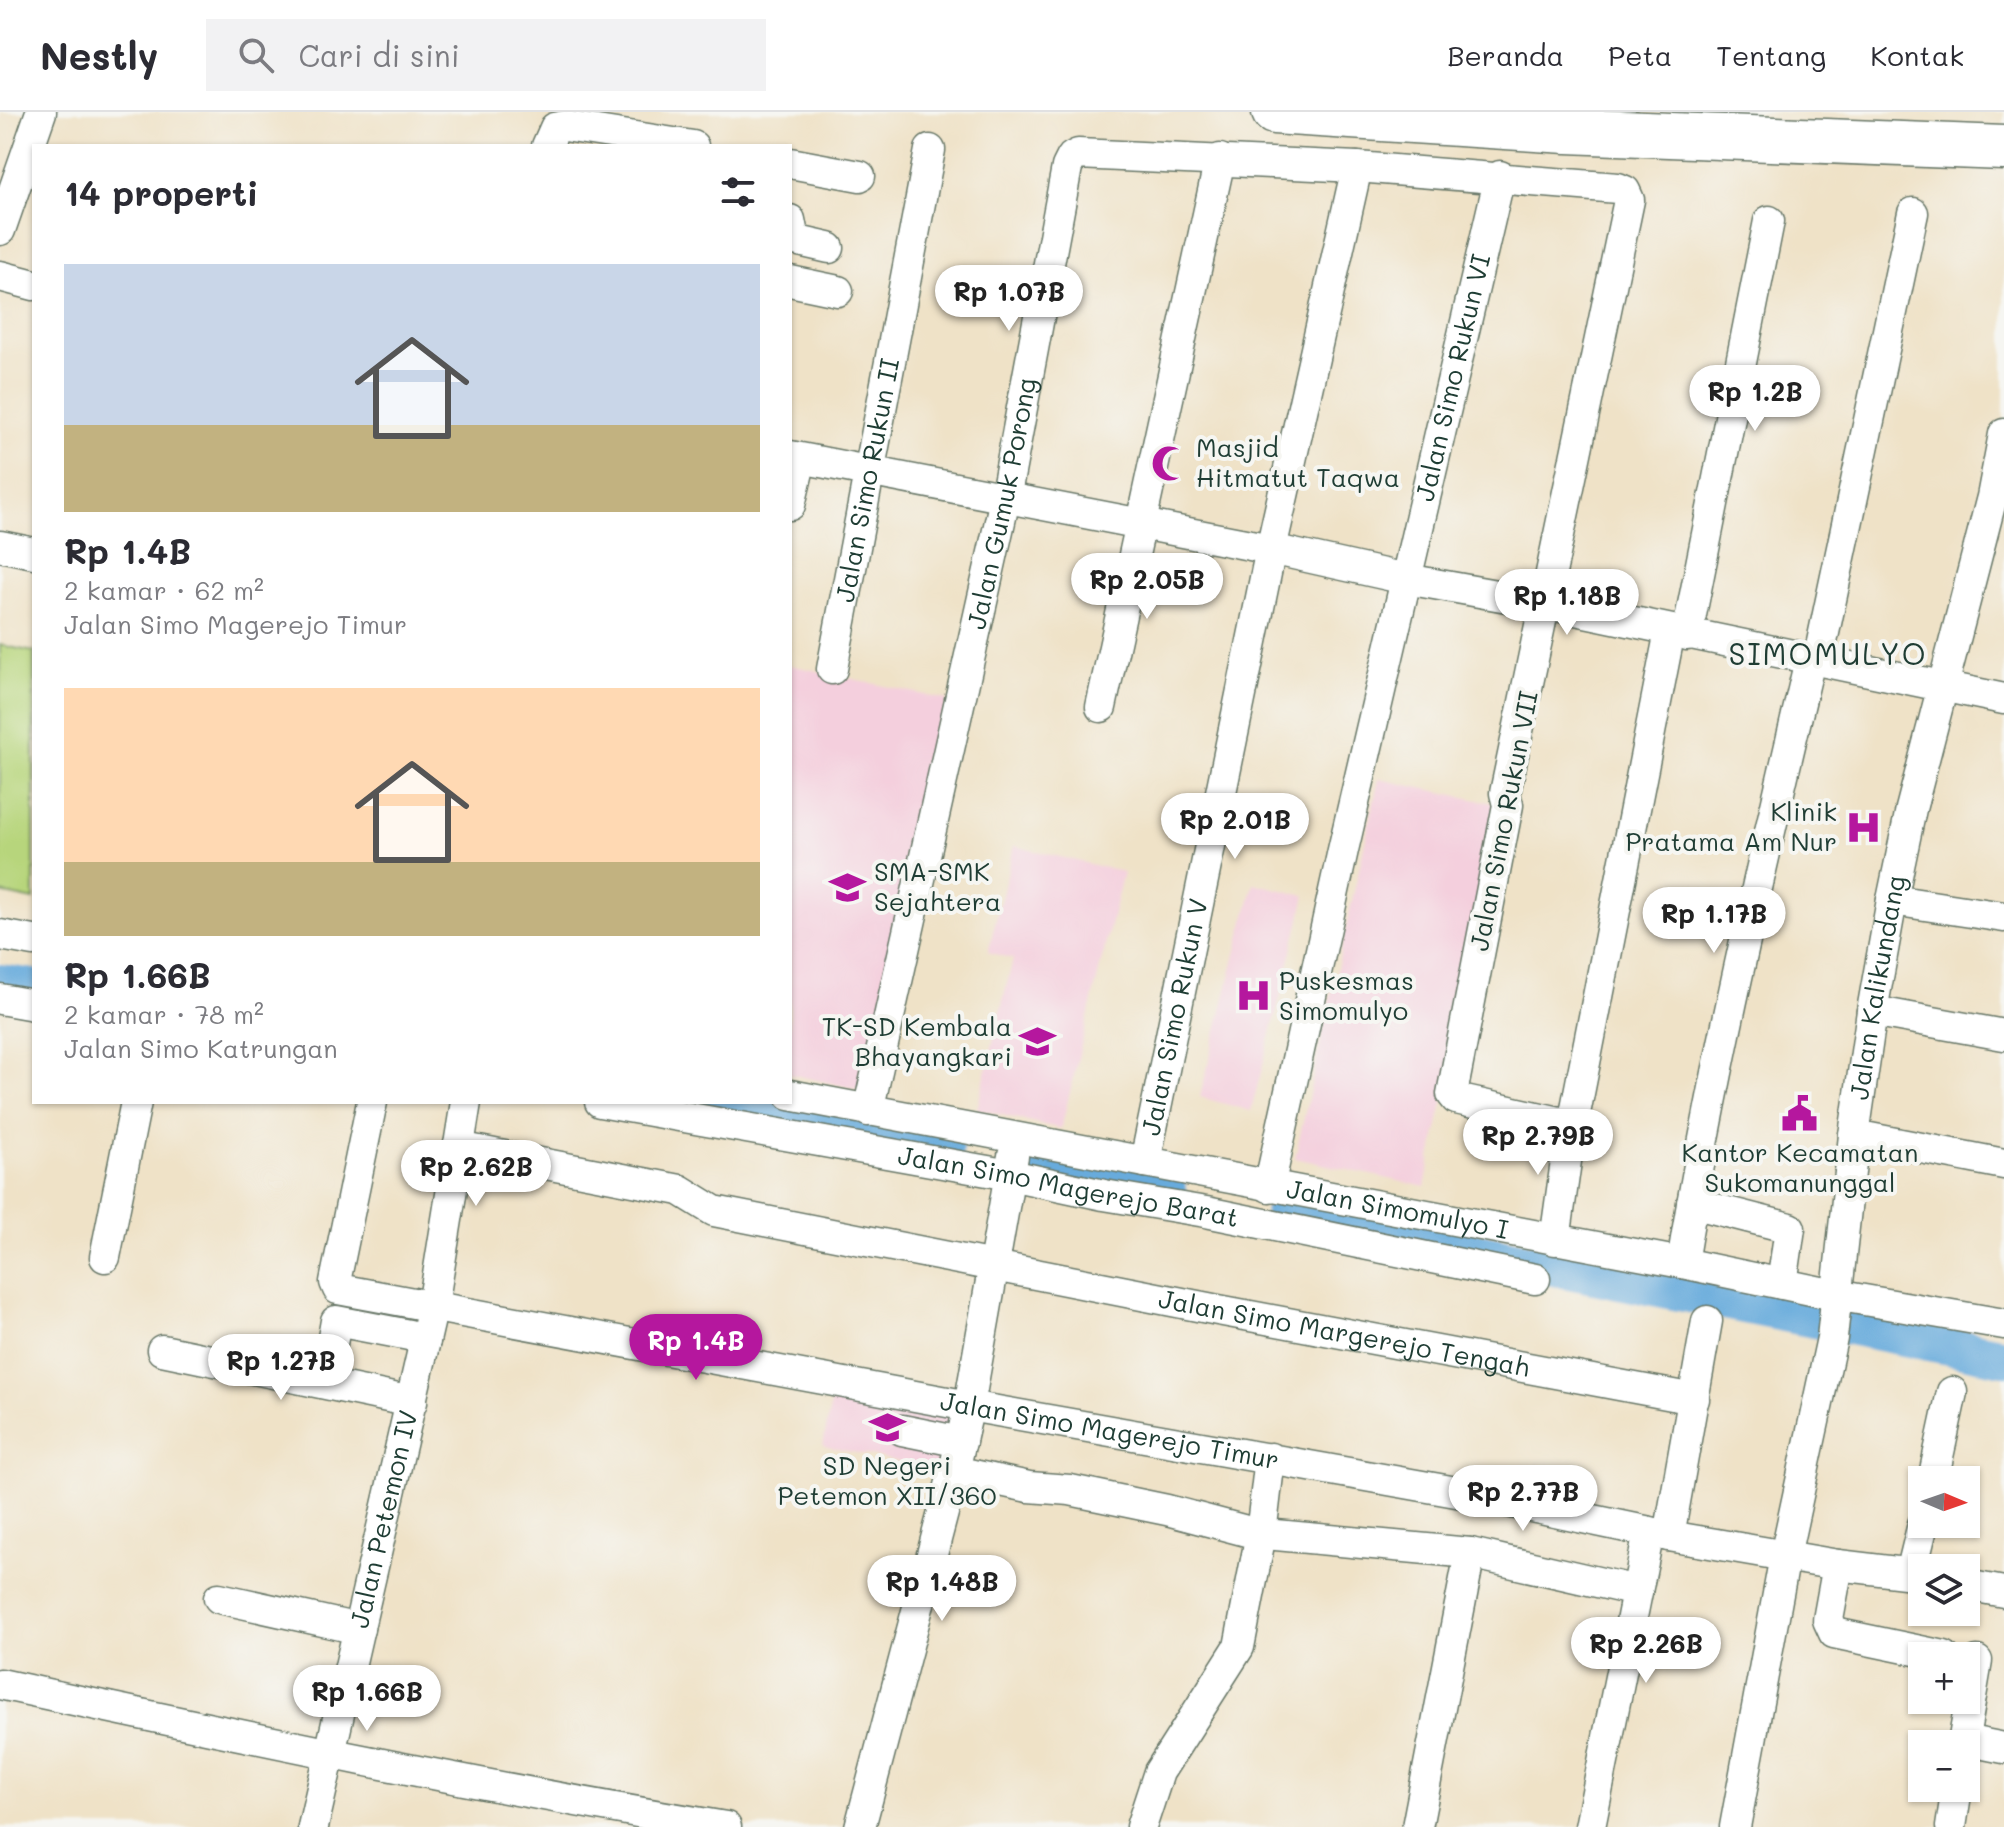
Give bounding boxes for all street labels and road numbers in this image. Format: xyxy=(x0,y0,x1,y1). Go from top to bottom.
street label: Jalan Simo Rukun VI xyxy=(1407,250,1497,504)
street label: Jalan Simo Rukun II xyxy=(827,355,906,605)
street label: Jalan Gumuk Porong xyxy=(958,375,1043,632)
street label: Jalan Simo Rukun VII xyxy=(1461,688,1545,954)
street label: Jalan Kalikundang xyxy=(1841,872,1913,1102)
street label: Jalan Simo Rukun V xyxy=(1133,895,1215,1139)
street label: Jalan Simo Magerejo Barat xyxy=(896,1137,1242,1234)
street label: Jalan Simomulyo I xyxy=(1284,1171,1511,1246)
street label: Jalan Simo Margerejo Tengah xyxy=(1156,1281,1533,1384)
street label: Jalan Simo Magerejo Timur xyxy=(938,1383,1282,1476)
street label: Jalan Petemon IV xyxy=(341,1407,424,1631)

